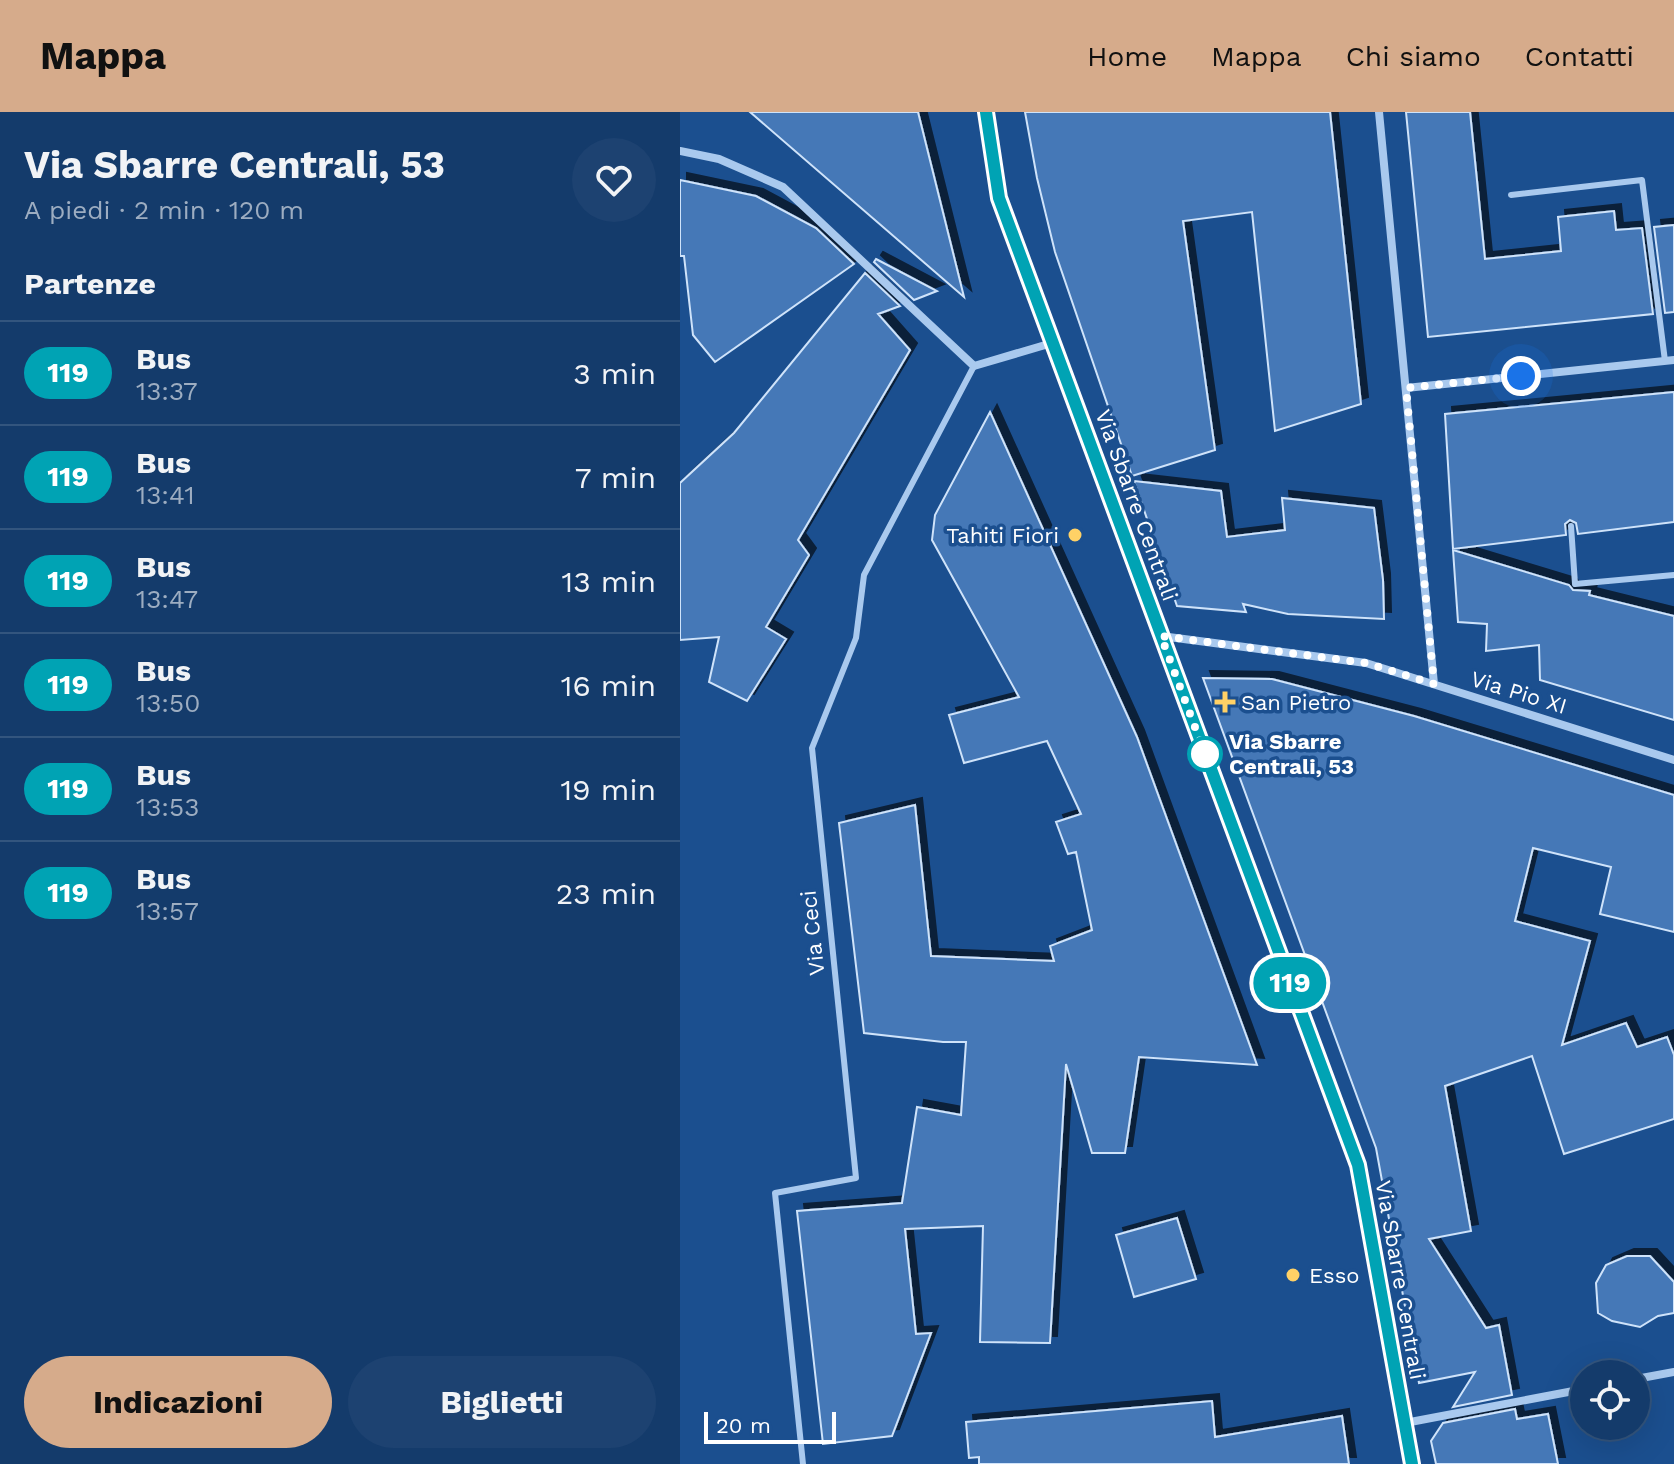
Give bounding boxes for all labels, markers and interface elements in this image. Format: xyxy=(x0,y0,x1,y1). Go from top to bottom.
text: Mappa xyxy=(40,34,166,78)
text: Home xyxy=(1087,40,1167,73)
text: Mappa xyxy=(1211,40,1302,73)
text: Chi siamo xyxy=(1346,40,1481,73)
text: Contatti xyxy=(1525,40,1634,73)
button: heart xyxy=(572,138,656,222)
text: Via Sbarre Centrali, 53 xyxy=(24,143,445,187)
text: A piedi · 2 min · 120 m xyxy=(24,195,304,225)
text: Partenze xyxy=(24,266,156,301)
text: Bus xyxy=(136,341,191,376)
text: 119 xyxy=(47,356,89,389)
text: 3 min xyxy=(573,356,656,391)
your location xyxy=(1501,356,1541,396)
text: 13:37 xyxy=(136,376,198,406)
street label: Via Sbarre Centrali xyxy=(1090,406,1183,604)
text: Bus xyxy=(136,445,191,480)
text: 119 xyxy=(47,460,89,493)
text: 7 min xyxy=(575,460,656,495)
text: 13:41 xyxy=(136,480,195,510)
place label: Tahiti Fiori xyxy=(946,523,1059,548)
marker: Tahiti Fiori xyxy=(1066,526,1084,544)
text: Bus xyxy=(136,549,191,584)
text: 119 xyxy=(47,564,89,597)
text: 13 min xyxy=(561,564,656,599)
text: 13:47 xyxy=(136,584,198,614)
text: Bus xyxy=(136,653,191,688)
street label: Via Pio XI xyxy=(1468,666,1570,719)
text: 119 xyxy=(47,668,89,701)
text: 16 min xyxy=(561,668,656,703)
text: 13:50 xyxy=(136,688,200,718)
place label: San Pietro xyxy=(1241,690,1351,715)
marker: San Pietro xyxy=(1216,693,1234,711)
place label: Via Sbarre Centrali, 53 xyxy=(1229,729,1354,779)
marker: Via Sbarre Centrali, 53 xyxy=(1188,737,1222,771)
text: Bus xyxy=(136,757,191,792)
text: 119 xyxy=(47,772,89,805)
text: 19 min xyxy=(560,772,656,807)
text: 13:53 xyxy=(136,792,199,822)
text: Bus xyxy=(136,861,191,896)
text: 119 xyxy=(47,876,89,909)
text: 23 min xyxy=(556,876,656,911)
street label: Via Ceci xyxy=(796,889,829,977)
text: 13:57 xyxy=(136,896,199,926)
line badge: 119 xyxy=(1244,957,1336,1009)
text: 119 xyxy=(1269,966,1311,999)
street label: Via Sbarre Centrali xyxy=(1371,1179,1430,1382)
place label: Esso xyxy=(1309,1263,1359,1288)
marker: Esso xyxy=(1284,1266,1302,1284)
button: Indicazioni xyxy=(24,1356,332,1448)
button: Biglietti xyxy=(348,1356,656,1448)
map controls xyxy=(1570,1360,1650,1440)
button: locate xyxy=(1570,1360,1650,1440)
scale bar xyxy=(704,1408,836,1444)
text: 20 m xyxy=(716,1413,771,1438)

